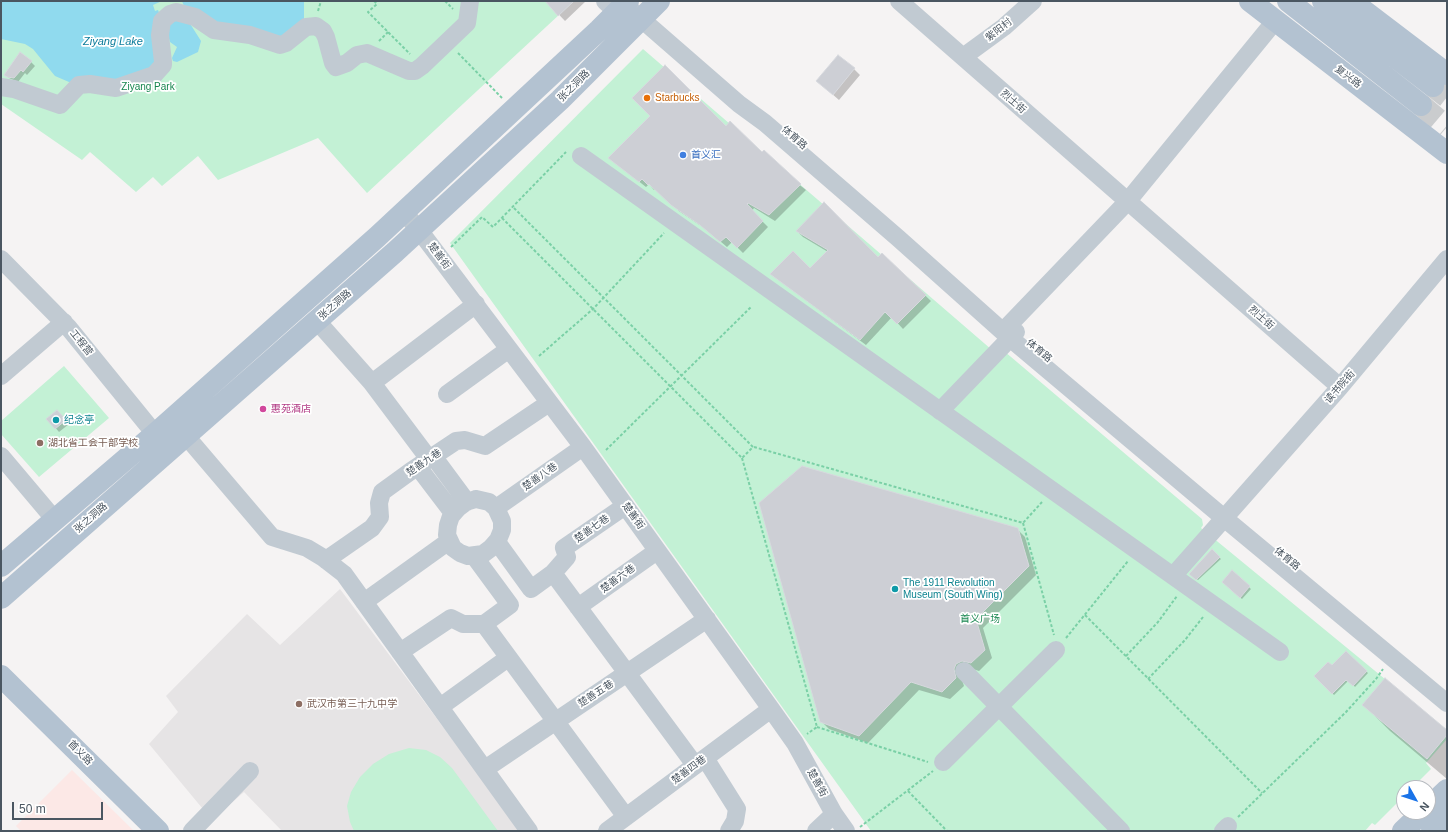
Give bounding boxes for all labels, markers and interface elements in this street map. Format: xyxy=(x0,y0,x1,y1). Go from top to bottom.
street label: 紫阳村 xyxy=(983,16,1015,44)
water label: Ziyang Lake xyxy=(83,35,143,49)
street label: 复兴路 xyxy=(1332,63,1364,91)
street label: 张之洞路 xyxy=(556,68,592,104)
park label: Ziyang Park xyxy=(121,81,175,93)
street label: 烈士街 xyxy=(998,88,1028,116)
place label: Starbucks xyxy=(655,92,699,104)
marker: Starbucks xyxy=(642,93,652,103)
street label: 体育路 xyxy=(779,124,809,152)
place label: 首义汇 xyxy=(691,149,721,161)
marker: 首义汇 xyxy=(678,150,688,160)
street label: 楚善街 xyxy=(425,240,453,272)
street label: 张之洞路 xyxy=(316,287,354,323)
street label: 烈士街 xyxy=(1246,304,1276,332)
street label: 工程营 xyxy=(67,328,95,358)
street label: 体育路 xyxy=(1024,337,1054,365)
street label: 读书院街 xyxy=(1322,368,1358,406)
place label: 惠苑酒店 xyxy=(271,403,311,415)
marker: 惠苑酒店 xyxy=(258,404,268,414)
place label: 纪念亭 xyxy=(64,414,94,426)
marker: 纪念亭 xyxy=(51,415,61,425)
place label: 湖北省工会干部学校 xyxy=(48,437,138,449)
marker: 湖北省工会干部学校 xyxy=(35,438,45,448)
street label: 楚善九巷 xyxy=(404,447,444,479)
street label: 楚善八巷 xyxy=(520,461,560,493)
street label: 张之洞路 xyxy=(72,500,110,536)
street label: 楚善街 xyxy=(619,500,647,532)
street label: 楚善七巷 xyxy=(572,513,612,545)
street label: 体育路 xyxy=(1272,545,1302,573)
street label: 楚善六巷 xyxy=(598,562,638,596)
place label: The 1911 Revolution Museum (South Wing) xyxy=(903,577,1002,600)
marker: The 1911 Revolution Museum (South Wing) xyxy=(890,584,900,594)
park label: 首义广场 xyxy=(960,613,1000,625)
street label: 楚善五巷 xyxy=(576,678,616,710)
place label: 武汉市第三十九中学 xyxy=(307,698,397,710)
marker: 武汉市第三十九中学 xyxy=(294,699,304,709)
street label: 首义路 xyxy=(65,738,95,768)
street label: 楚善四巷 xyxy=(669,753,709,787)
street label: 楚善街 xyxy=(804,767,830,799)
north arrow xyxy=(1396,780,1436,820)
scale bar xyxy=(14,794,105,820)
text: N xyxy=(1417,800,1432,814)
text: 50 m xyxy=(19,802,46,816)

